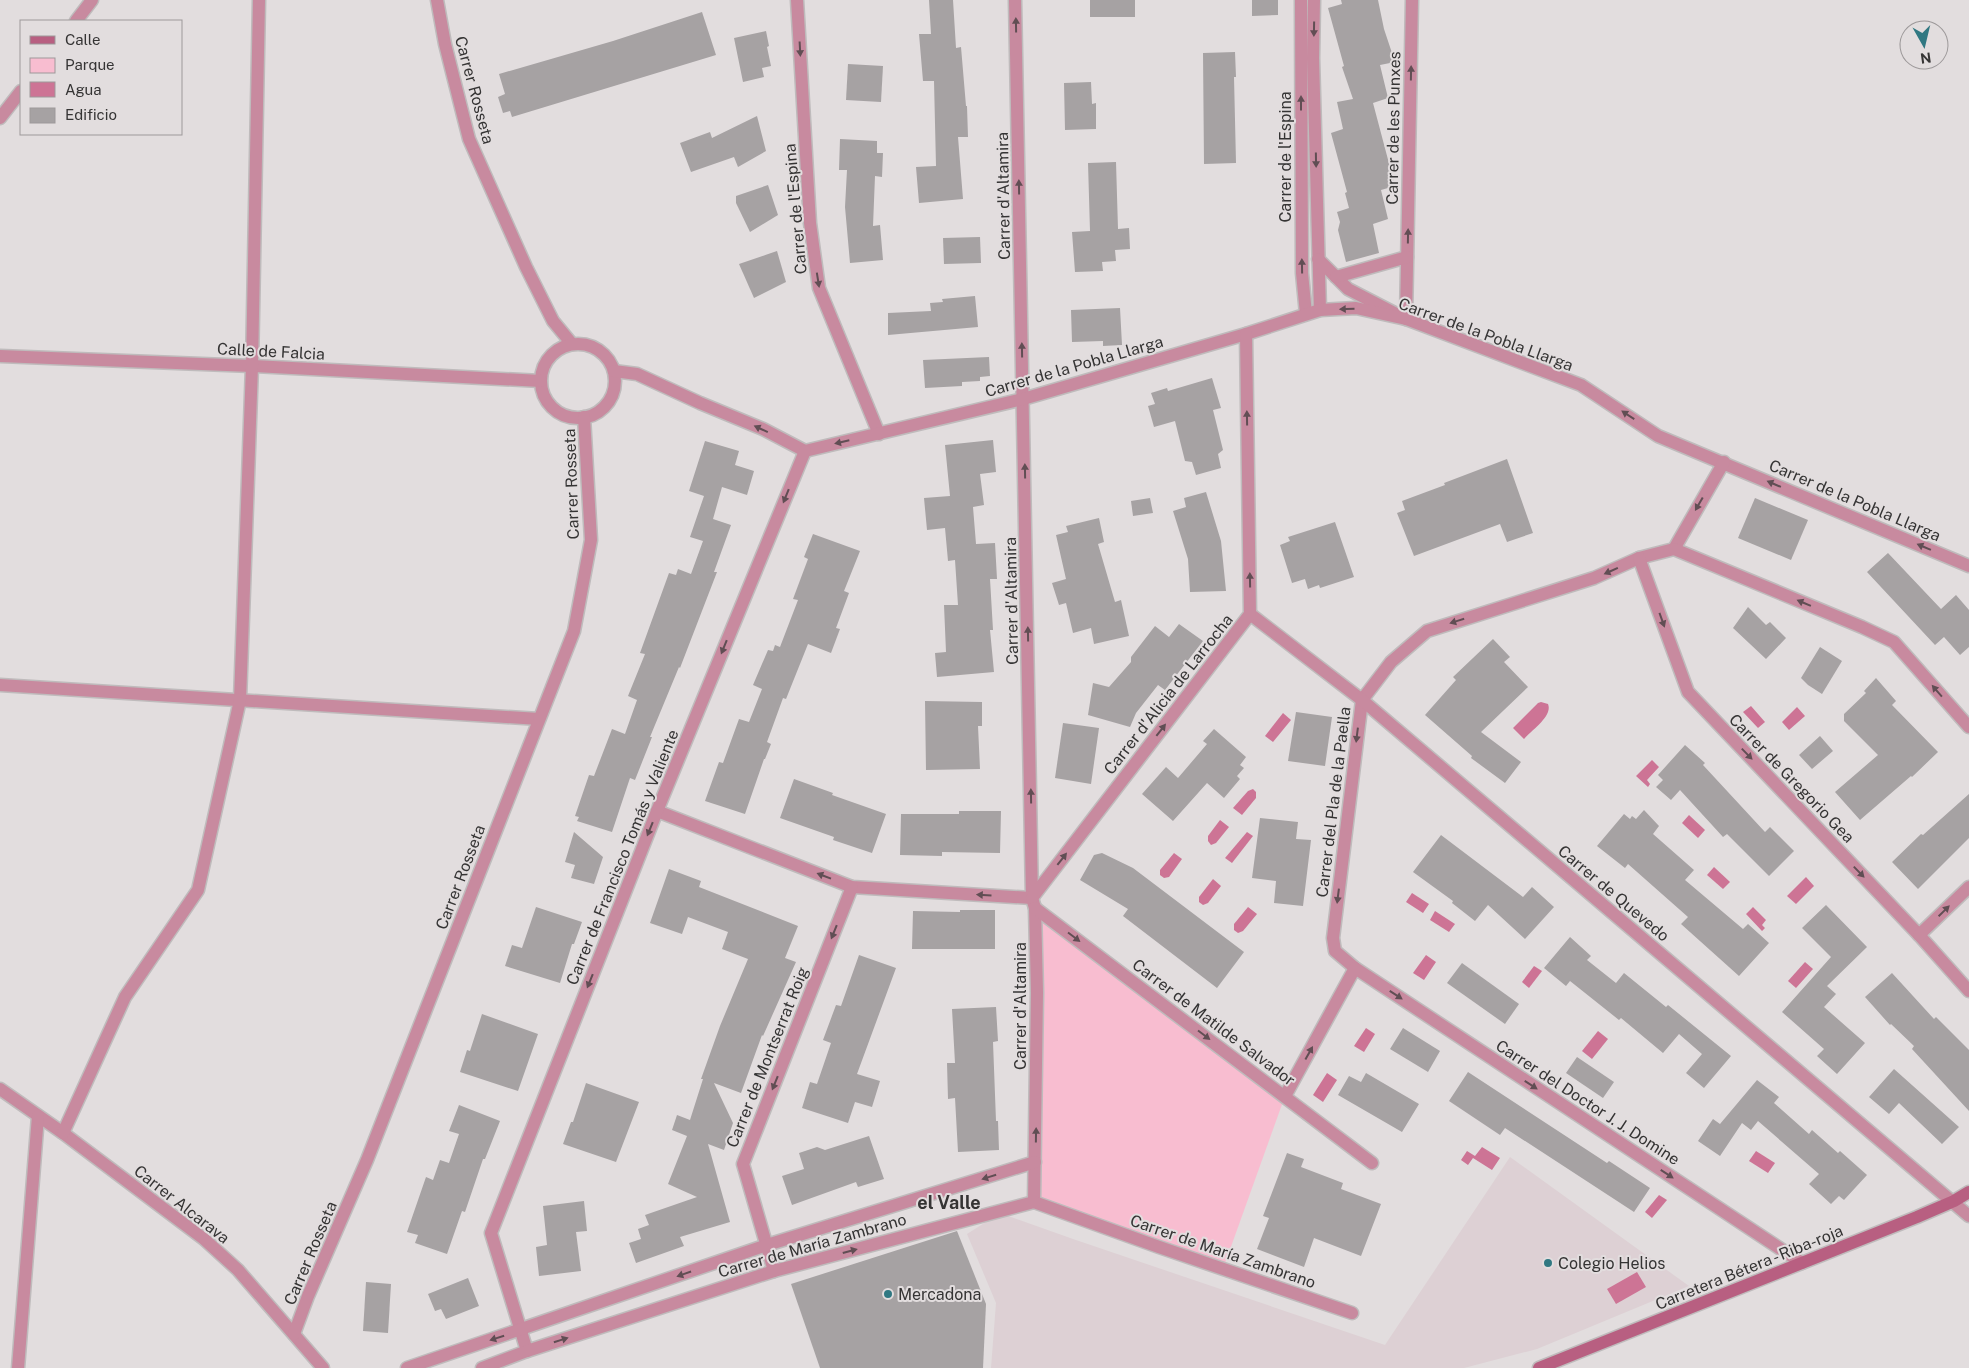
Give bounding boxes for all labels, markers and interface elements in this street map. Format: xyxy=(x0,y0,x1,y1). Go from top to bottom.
one-way arrow xyxy=(1012,17,1020,33)
legend xyxy=(20,20,182,135)
north arrow xyxy=(1899,20,1949,70)
one-way arrow xyxy=(1310,21,1318,37)
text: Calle xyxy=(65,31,101,48)
street label: Carrer Rosseta xyxy=(451,34,498,146)
one-way arrow xyxy=(796,41,804,57)
text: N xyxy=(1919,49,1932,67)
street label: Carrer de les Punxes xyxy=(1383,51,1404,205)
text: Parque xyxy=(65,56,115,73)
one-way arrow xyxy=(1407,65,1415,81)
text: Agua xyxy=(65,81,102,98)
street label: Carrer de l'Espina xyxy=(1276,91,1295,223)
one-way arrow xyxy=(1297,95,1305,111)
text: Edificio xyxy=(65,106,117,123)
street label: Carrer d'Altamira xyxy=(993,132,1014,260)
street label: Carrer de l'Espina xyxy=(780,143,811,275)
one-way arrow xyxy=(1312,152,1320,168)
one-way arrow xyxy=(1015,179,1023,195)
one-way arrow xyxy=(1404,227,1412,243)
one-way arrow xyxy=(1298,257,1306,273)
one-way arrow xyxy=(814,273,822,289)
street label: Carrer de la Pobla Llarga xyxy=(1396,294,1576,375)
one-way arrow xyxy=(1339,305,1355,313)
street label: Carrer de la Pobla Llarga xyxy=(983,332,1165,401)
street label: Calle de Falcia xyxy=(217,339,325,364)
one-way arrow xyxy=(1018,342,1026,358)
one-way arrow xyxy=(1243,410,1251,426)
one-way arrow xyxy=(1621,410,1634,420)
one-way arrow xyxy=(754,425,768,433)
street label: Carrer Rosseta xyxy=(560,428,583,540)
one-way arrow xyxy=(834,438,849,446)
street label: Carrer de la Pobla Llarga xyxy=(1766,456,1943,545)
one-way arrow xyxy=(1020,463,1028,479)
one-way arrow xyxy=(1767,479,1782,487)
one-way arrow xyxy=(782,489,790,504)
one-way arrow xyxy=(1695,498,1704,511)
street label: Carrer d'Altamira xyxy=(1001,537,1022,665)
one-way arrow xyxy=(1916,543,1931,551)
one-way arrow xyxy=(1604,567,1618,575)
one-way arrow xyxy=(1246,572,1254,588)
one-way arrow xyxy=(1797,599,1811,607)
street label: Carrer d'Alicia de Larrocha xyxy=(1100,610,1237,778)
one-way arrow xyxy=(1659,613,1666,628)
one-way arrow xyxy=(1449,618,1464,626)
one-way arrow xyxy=(1023,626,1031,642)
one-way arrow xyxy=(720,639,728,654)
one-way arrow xyxy=(1931,685,1942,698)
street label: Carrer del Pla de la Paella xyxy=(1312,706,1355,899)
street label: Carrer de Gregorio Gea xyxy=(1725,710,1858,847)
one-way arrow xyxy=(1156,723,1166,737)
street label: Carrer de Francisco Tomás y Valiente xyxy=(562,727,683,988)
one-way arrow xyxy=(1353,727,1361,743)
one-way arrow xyxy=(1741,748,1753,760)
one-way arrow xyxy=(1026,788,1034,804)
street label: Carrer Rosseta xyxy=(432,822,489,932)
one-way arrow xyxy=(646,822,654,837)
street label: Carrer de Quevedo xyxy=(1554,841,1673,945)
one-way arrow xyxy=(1057,852,1067,866)
one-way arrow xyxy=(1853,866,1865,878)
one-way arrow xyxy=(816,872,831,879)
one-way arrow xyxy=(1334,889,1342,905)
one-way arrow xyxy=(975,890,991,898)
one-way arrow xyxy=(1938,905,1950,917)
one-way arrow xyxy=(830,925,838,939)
one-way arrow xyxy=(1067,932,1080,943)
street label: Carrer d'Altamira xyxy=(1011,942,1030,1070)
street label: Carrer de Matilde Salvador xyxy=(1129,955,1299,1090)
street label: Carrer de Montserrat Roig xyxy=(722,964,812,1150)
one-way arrow xyxy=(586,973,593,988)
one-way arrow xyxy=(1389,990,1402,1000)
one-way arrow xyxy=(1197,1030,1211,1040)
street label: Carrer del Doctor J. J. Domine xyxy=(1492,1036,1683,1169)
one-way arrow xyxy=(1304,1047,1313,1060)
one-way arrow xyxy=(770,1076,778,1091)
one-way arrow xyxy=(1525,1080,1538,1089)
one-way arrow xyxy=(1032,1127,1040,1143)
street label: Carrer Alcarava xyxy=(130,1161,233,1248)
one-way arrow xyxy=(1660,1169,1674,1179)
one-way arrow xyxy=(981,1173,996,1181)
district label: el Valle xyxy=(917,1192,981,1213)
street label: Carrer Rosseta xyxy=(280,1198,341,1308)
street label: Carrer de María Zambrano xyxy=(716,1209,908,1281)
street label: Carrer de María Zambrano xyxy=(1128,1211,1318,1292)
street label: Carretera Bétera - Riba-roja xyxy=(1653,1221,1846,1314)
one-way arrow xyxy=(842,1246,857,1254)
place label: Colegio Helios xyxy=(1558,1254,1665,1273)
marker: Colegio Helios xyxy=(1542,1257,1554,1269)
one-way arrow xyxy=(676,1270,691,1278)
place label: Mercadona xyxy=(898,1285,981,1304)
marker: Mercadona xyxy=(882,1288,894,1300)
one-way arrow xyxy=(489,1334,504,1342)
one-way arrow xyxy=(554,1336,569,1344)

